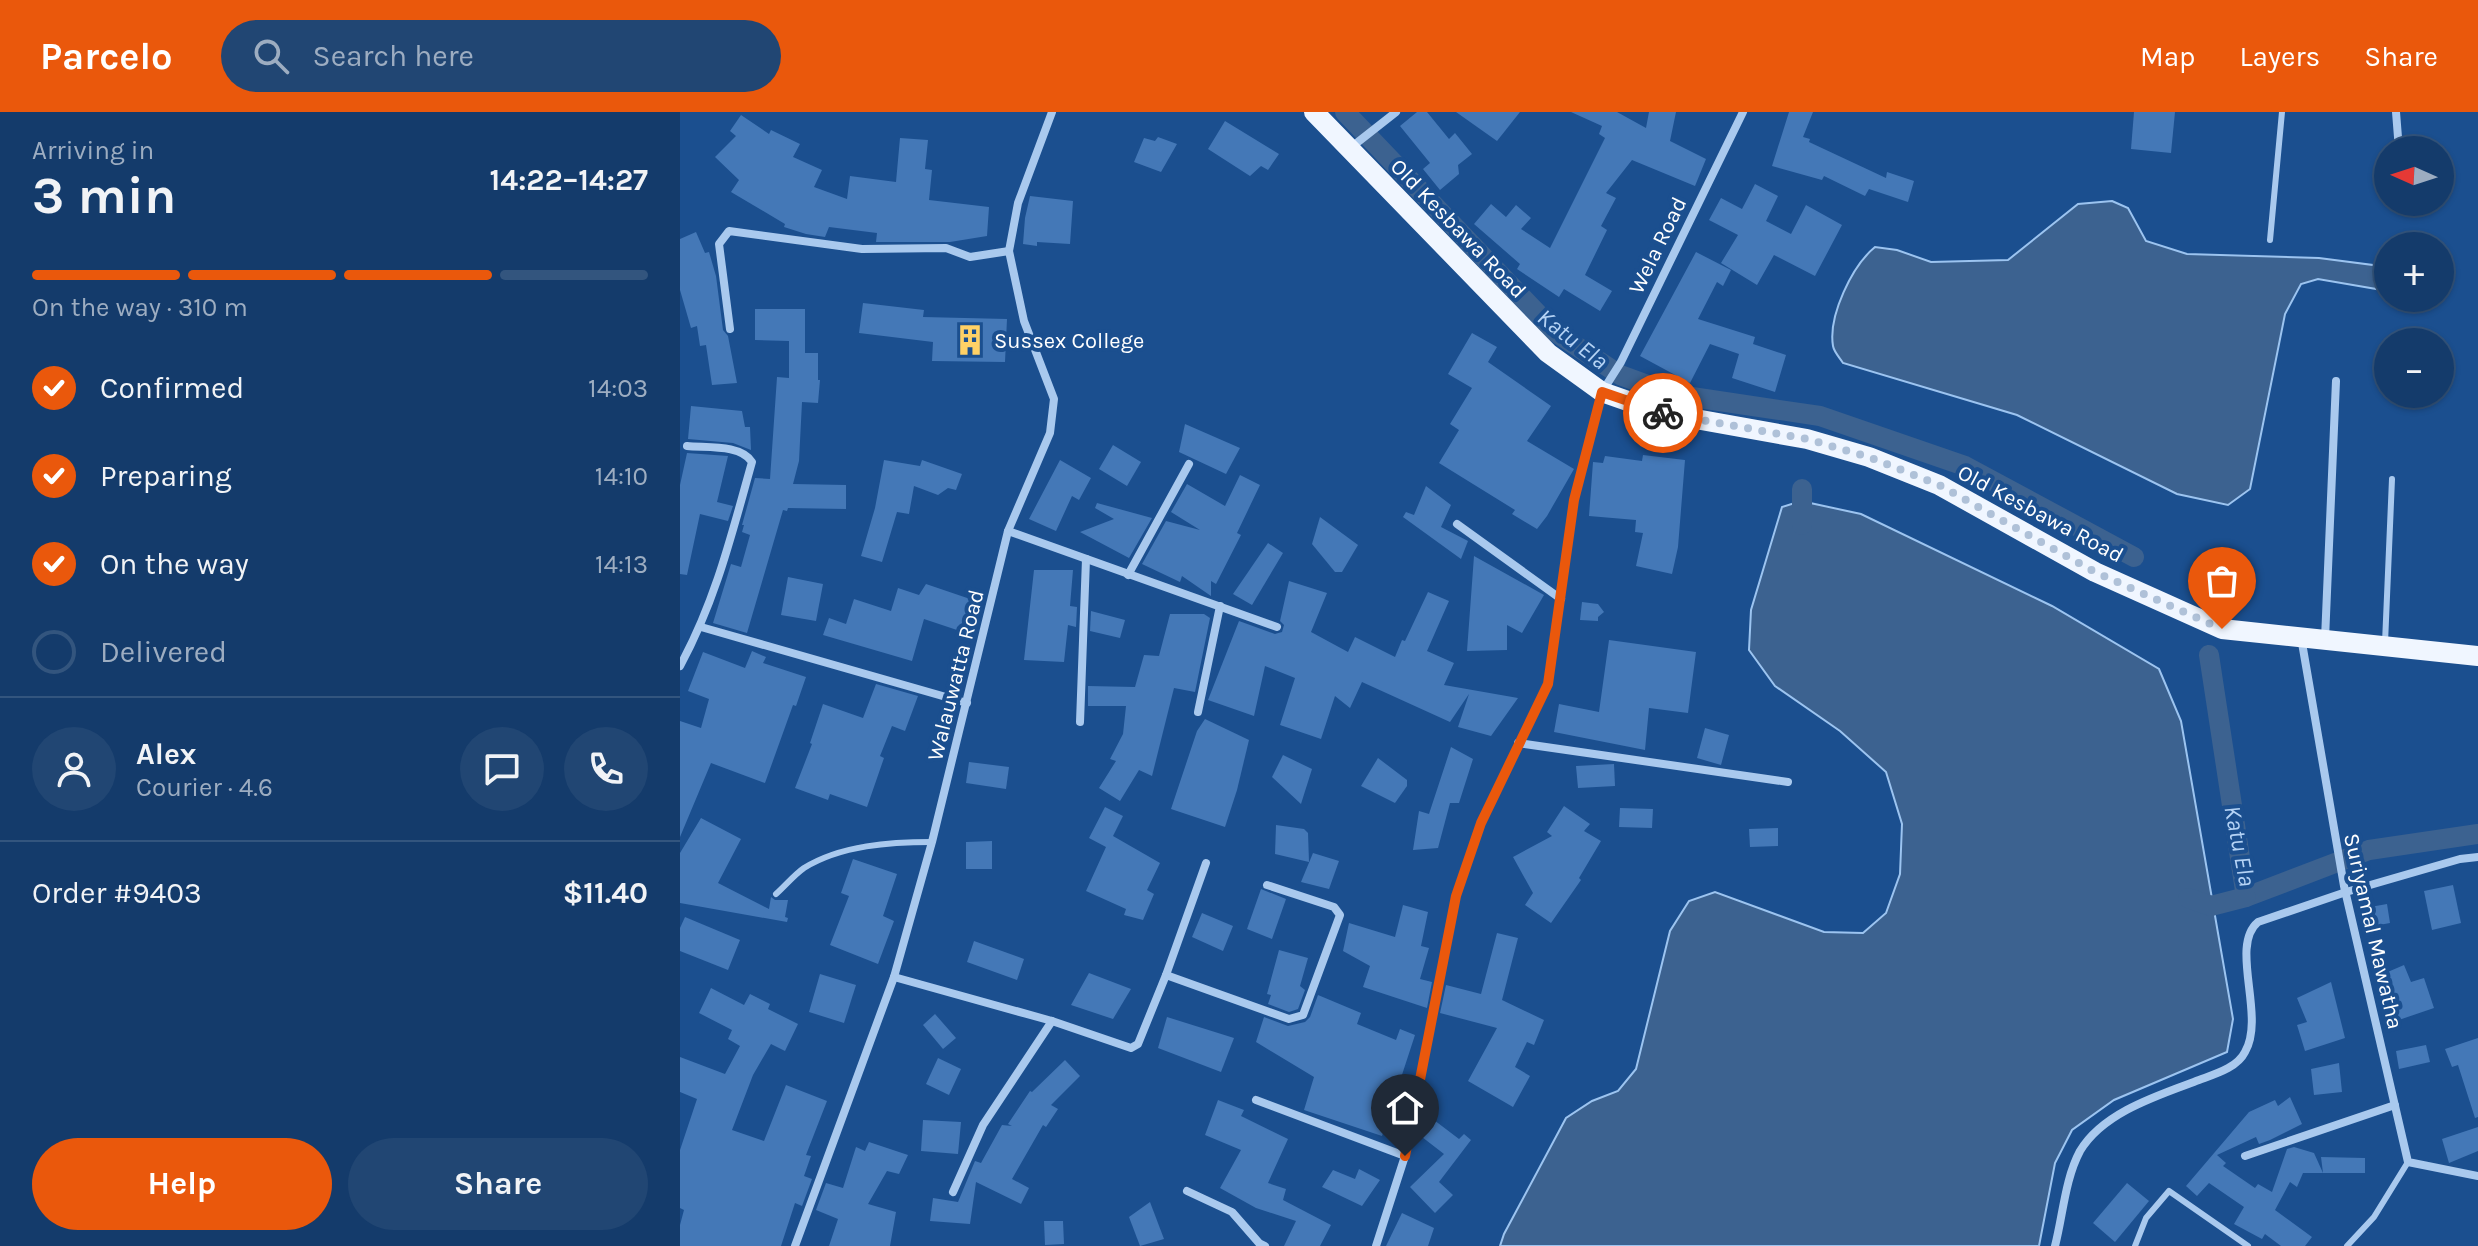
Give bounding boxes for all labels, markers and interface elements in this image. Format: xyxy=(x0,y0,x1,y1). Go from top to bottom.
search box xyxy=(221,20,781,92)
text: Parcelo xyxy=(40,34,173,79)
icon: search xyxy=(249,34,293,78)
text: Search here xyxy=(313,38,474,74)
text: Map xyxy=(2140,40,2195,73)
text: Layers xyxy=(2239,40,2320,73)
text: Share xyxy=(2364,40,2438,73)
text: Arriving in xyxy=(32,135,154,166)
north arrow xyxy=(2374,136,2454,216)
map controls xyxy=(2374,136,2454,408)
street label: Old Kesbawa Road xyxy=(1385,154,1532,304)
text: 14:22–14:27 xyxy=(490,162,648,198)
text: 3 min xyxy=(32,165,176,226)
street label: Wela Road xyxy=(1623,193,1692,298)
button: + xyxy=(2374,232,2454,312)
text: On the way · 310 m xyxy=(32,292,248,323)
water label: Katu Ela xyxy=(1532,303,1614,375)
building icon: Sussex College xyxy=(953,323,987,357)
place label: Sussex College xyxy=(994,328,1144,354)
button: − xyxy=(2374,328,2454,408)
icon: check xyxy=(32,366,76,410)
text: Confirmed xyxy=(100,370,244,406)
text: 14:03 xyxy=(588,373,648,404)
courier xyxy=(1623,373,1703,453)
icon: bike xyxy=(1641,391,1685,435)
icon: check xyxy=(32,454,76,498)
text: Preparing xyxy=(100,458,232,494)
street label: Old Kesbawa Road xyxy=(1953,459,2128,569)
text: 14:10 xyxy=(595,461,648,492)
icon: check xyxy=(32,542,76,586)
text: On the way xyxy=(100,546,249,582)
pin xyxy=(2188,547,2256,629)
text: 14:13 xyxy=(595,549,648,580)
icon: bag xyxy=(2200,559,2244,603)
street label: Walauwatta Road xyxy=(922,587,990,763)
text: Delivered xyxy=(100,634,227,670)
button: person xyxy=(32,727,116,811)
button: chat xyxy=(460,727,544,811)
button: phone xyxy=(564,727,648,811)
text: Alex xyxy=(136,736,196,772)
text: Courier · 4.6 xyxy=(136,772,273,803)
water label: Katu Ela xyxy=(2218,803,2262,889)
street label: Suriyamal Mawatha xyxy=(2338,831,2408,1032)
text: Order #9403 xyxy=(32,875,202,911)
text: $11.40 xyxy=(563,875,648,911)
pin xyxy=(1371,1074,1439,1156)
icon: home xyxy=(1383,1086,1427,1130)
button: Help xyxy=(32,1138,332,1230)
button: Share xyxy=(348,1138,648,1230)

